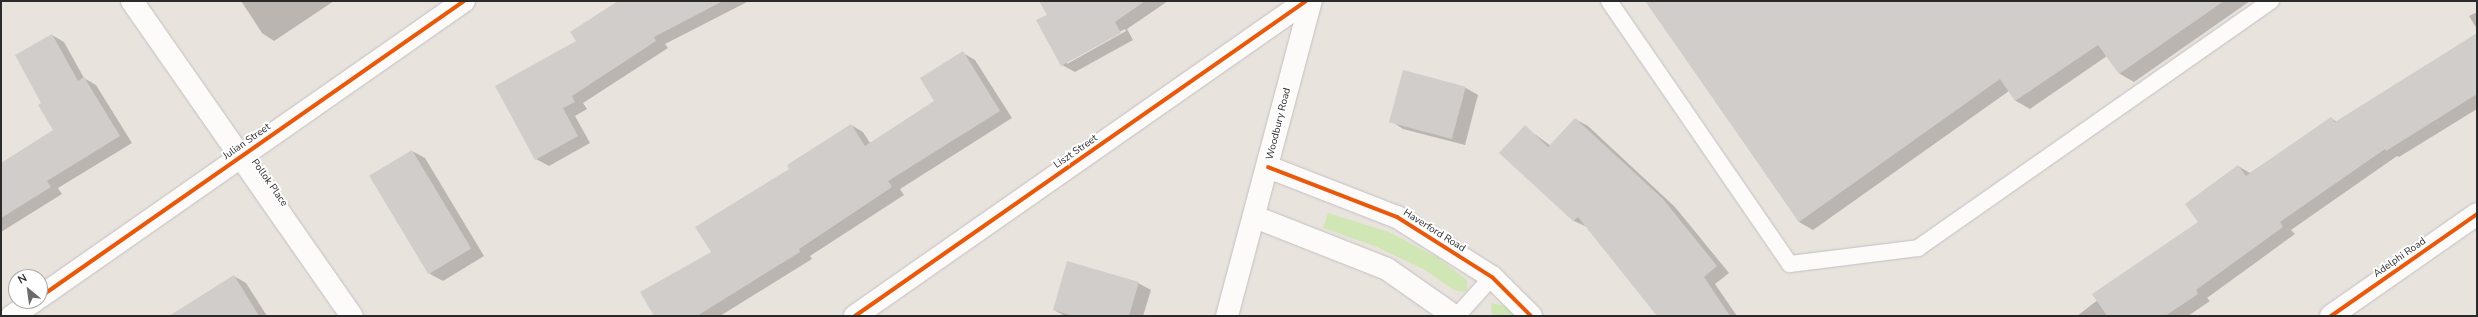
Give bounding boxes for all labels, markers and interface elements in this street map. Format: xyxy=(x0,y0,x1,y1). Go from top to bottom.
street label: Woodbury Road xyxy=(1264,87,1294,161)
street label: Julian Street xyxy=(221,121,273,163)
street label: Liszt Street xyxy=(1052,133,1100,171)
street label: Pollok Place xyxy=(248,157,290,209)
street label: Haverford Road xyxy=(1401,207,1467,255)
street label: Adelphi Road xyxy=(2372,236,2428,280)
north arrow xyxy=(8,269,48,309)
text: N xyxy=(15,270,30,288)

